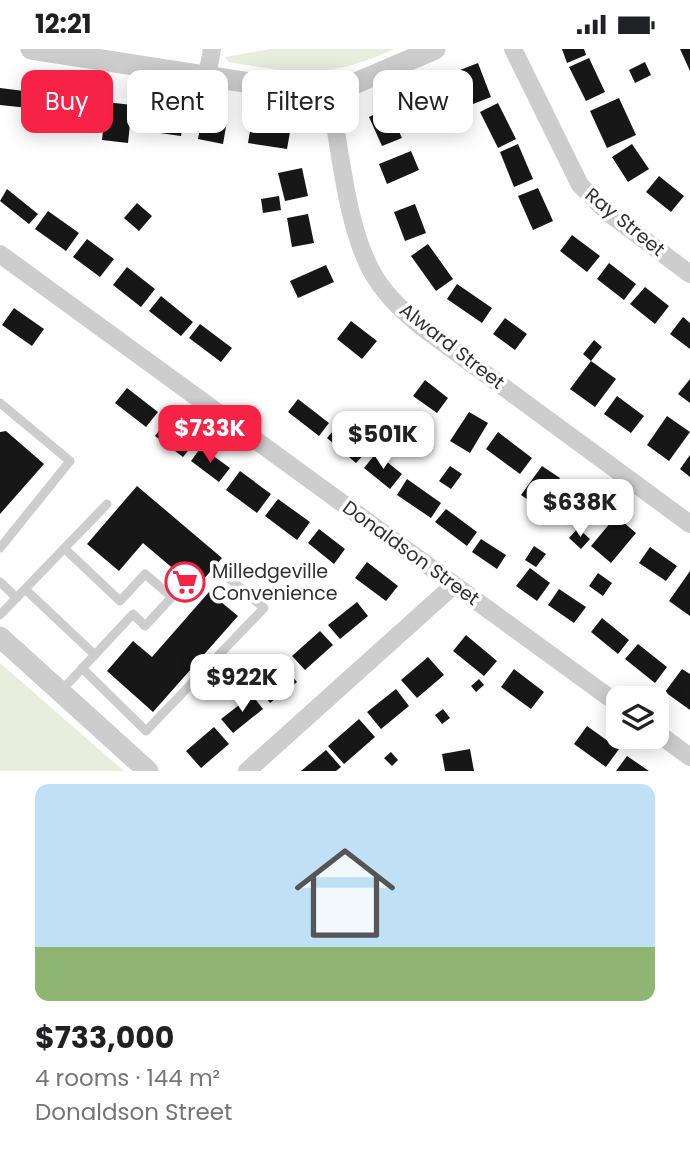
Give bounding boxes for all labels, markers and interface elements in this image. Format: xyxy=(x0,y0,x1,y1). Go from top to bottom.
text: 12:21 xyxy=(35,6,92,42)
chip: Buy xyxy=(21,70,113,133)
chip: Rent xyxy=(127,70,228,133)
chip: Filters xyxy=(242,70,359,133)
chip: New xyxy=(373,70,473,133)
street label: Ray Street xyxy=(579,181,671,263)
street label: Alward Street xyxy=(394,296,510,396)
pin: $733K xyxy=(161,405,259,465)
pin: $501K xyxy=(334,411,432,471)
text: $733K xyxy=(174,412,246,444)
text: $501K xyxy=(348,418,418,450)
pin: $638K xyxy=(531,479,629,539)
text: $638K xyxy=(543,486,617,518)
street label: Donaldson Street xyxy=(337,494,485,612)
place label: Milledgeville Convenience xyxy=(212,558,338,607)
supermarket icon: Milledgeville Convenience xyxy=(164,561,206,603)
pin: $922K xyxy=(193,655,291,714)
text: $922K xyxy=(206,661,278,693)
map controls xyxy=(606,686,669,749)
button: layers xyxy=(606,686,669,749)
icon: home xyxy=(282,830,408,956)
text: $733,000 xyxy=(35,1016,174,1059)
text: 4 rooms · 144 m² xyxy=(35,1062,220,1094)
text: Donaldson Street xyxy=(35,1096,232,1128)

